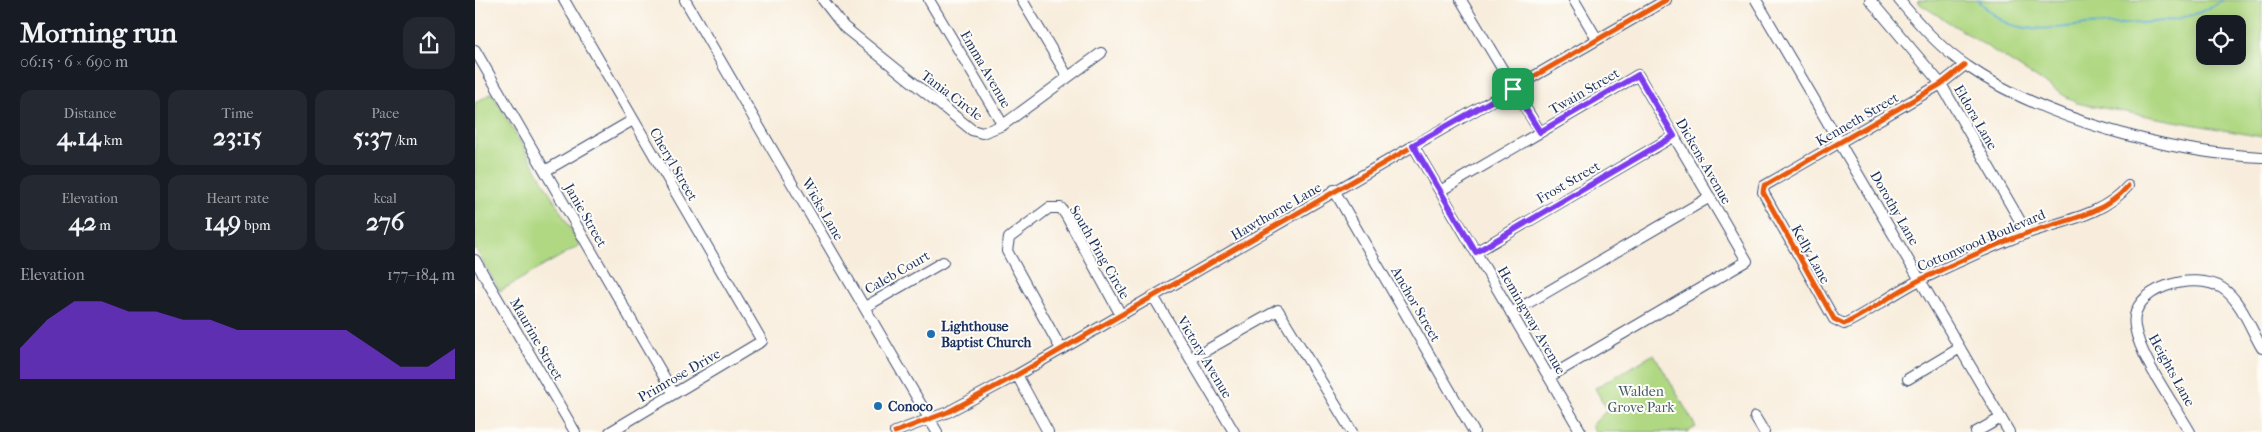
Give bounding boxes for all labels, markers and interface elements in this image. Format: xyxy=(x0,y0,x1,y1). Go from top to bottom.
map controls xyxy=(2196,15,2246,65)
button: locate xyxy=(2196,15,2246,65)
text: Morning run xyxy=(20,16,177,49)
button: share xyxy=(403,17,455,69)
street label: Emma Avenue xyxy=(957,28,1015,111)
text: 06:15 · 6 × 690 m xyxy=(20,52,128,71)
street label: Twain Street xyxy=(1546,65,1622,118)
street label: Tania Circle xyxy=(918,67,986,124)
pin xyxy=(1492,68,1534,110)
icon: arrive xyxy=(1499,75,1527,103)
street label: Eldora Lane xyxy=(1950,82,2001,153)
street label: Kenneth Street xyxy=(1813,89,1902,150)
text: Distance xyxy=(64,105,116,122)
text: Time xyxy=(222,105,253,122)
text: Pace xyxy=(371,105,399,122)
street label: Dickens Avenue xyxy=(1672,115,1735,207)
text: 4.14 xyxy=(57,122,101,151)
text: 23:15 xyxy=(213,122,262,151)
text: 5:37 xyxy=(353,122,392,151)
street label: Cheryl Street xyxy=(646,125,701,204)
text: km xyxy=(101,132,123,149)
text: /km xyxy=(392,132,417,149)
street label: Frost Street xyxy=(1533,157,1603,207)
street label: Dorothy Lane xyxy=(1866,168,1923,249)
street label: Wicks Lane xyxy=(797,174,847,243)
street label: Hawthorne Lane xyxy=(1228,179,1324,244)
street label: Janie Street xyxy=(560,180,611,250)
text: Elevation xyxy=(62,190,118,207)
text: Heart rate xyxy=(206,190,269,207)
text: kcal xyxy=(373,190,397,207)
street label: South Ping Circle xyxy=(1066,202,1133,302)
street label: Cottonwood Boulevard xyxy=(1915,206,2048,275)
text: 42 xyxy=(69,207,96,236)
text: 149 xyxy=(204,207,241,236)
text: 276 xyxy=(366,207,404,236)
text: m xyxy=(96,217,111,234)
text: bpm xyxy=(241,217,271,234)
street label: Kelly Lane xyxy=(1787,222,1834,287)
street label: Caleb Court xyxy=(862,247,933,298)
street label: Anchor Street xyxy=(1387,263,1444,345)
street label: Hemingway Avenue xyxy=(1494,263,1569,377)
text: Elevation xyxy=(20,265,85,284)
text: 177–184 m xyxy=(387,265,455,284)
street label: Maurine Street xyxy=(506,295,567,383)
street label: Victory Avenue xyxy=(1173,312,1236,402)
place label: Lighthouse Baptist Church xyxy=(941,318,1033,351)
marker: Lighthouse Baptist Church xyxy=(925,328,937,340)
street label: Heights Lane xyxy=(2145,331,2198,410)
street label: Primrose Drive xyxy=(635,345,724,406)
park label: Walden Grove Park xyxy=(1607,383,1675,416)
place label: Conoco xyxy=(888,398,933,415)
marker: Conoco xyxy=(872,400,884,412)

